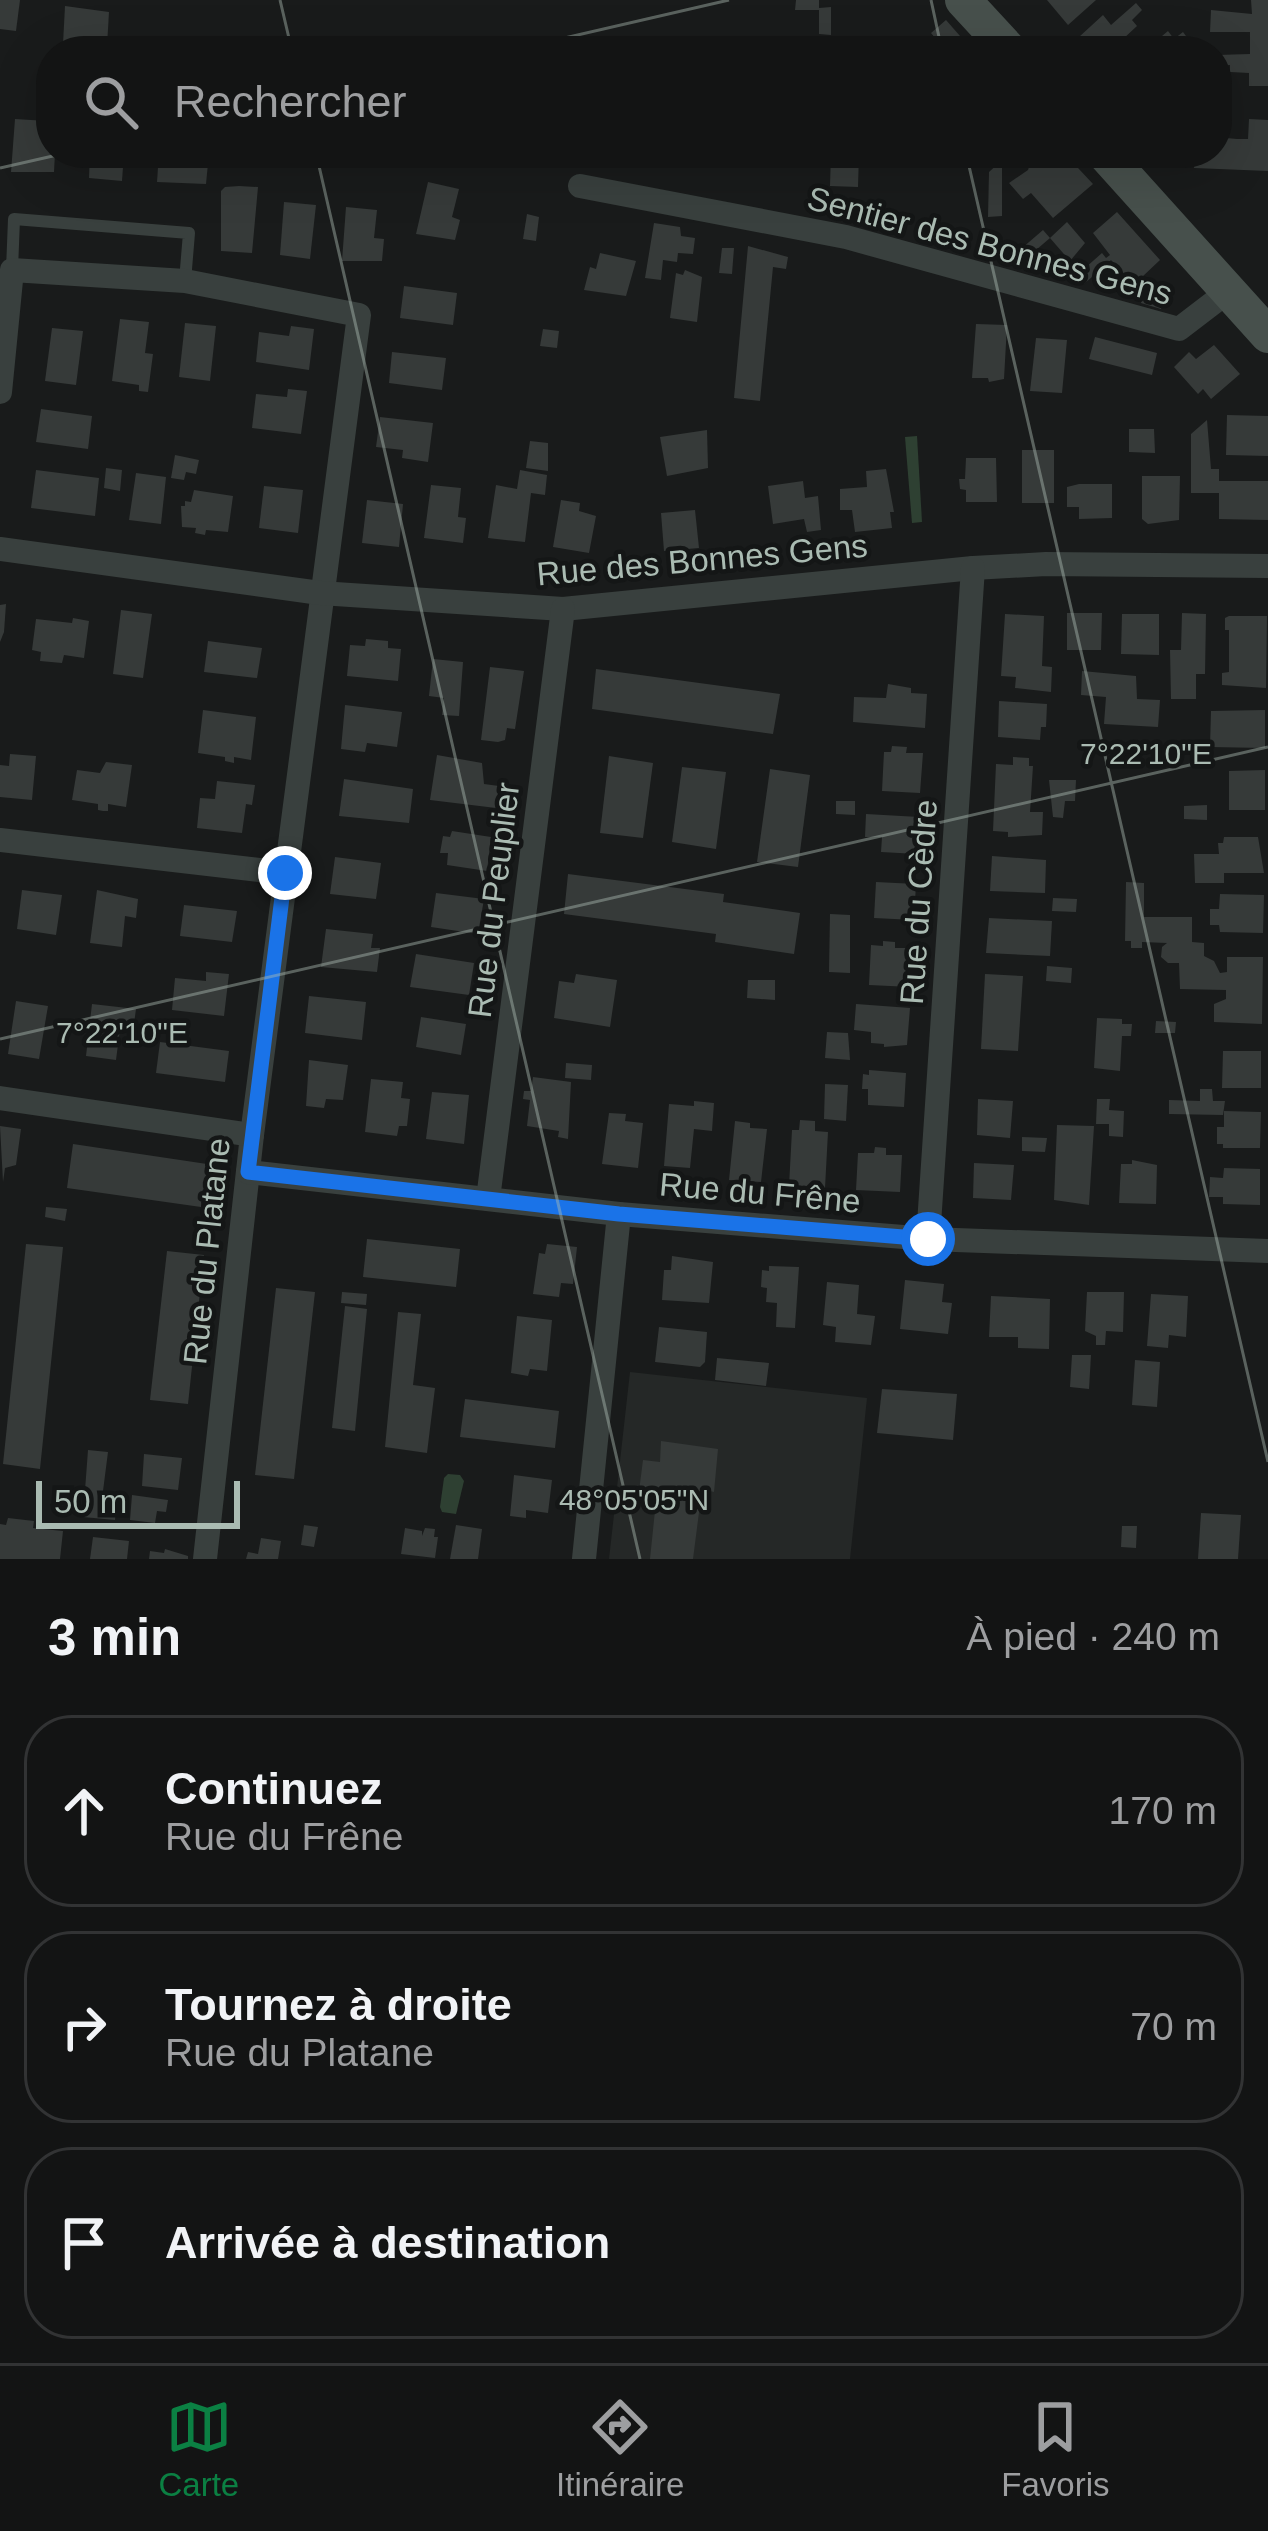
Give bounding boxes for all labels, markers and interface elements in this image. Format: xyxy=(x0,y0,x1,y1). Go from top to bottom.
search box xyxy=(36,36,1232,168)
icon: search xyxy=(78,69,144,135)
text: Rechercher xyxy=(174,76,407,127)
street label: Sentier des Bonnes Gens xyxy=(803,179,1176,312)
street label: Rue des Bonnes Gens xyxy=(535,527,869,592)
text: 7°22'10"E xyxy=(1080,737,1212,770)
street label: Rue du Peuplier xyxy=(461,780,526,1020)
street label: Rue du Cèdre xyxy=(893,798,944,1006)
route end xyxy=(258,846,312,900)
text: 7°22'10"E xyxy=(56,1016,188,1049)
street label: Rue du Platane xyxy=(176,1136,237,1366)
street label: Rue du Frêne xyxy=(658,1165,862,1220)
route start xyxy=(901,1212,955,1266)
scale bar xyxy=(36,1475,240,1528)
text: 50 m xyxy=(54,1483,127,1520)
text: 48°05'05"N xyxy=(559,1483,709,1516)
text: 3 min xyxy=(48,1609,181,1666)
text: À pied · 240 m xyxy=(966,1615,1220,1658)
text: Continuez xyxy=(165,1763,382,1814)
icon: ahead xyxy=(51,1778,117,1844)
text: 170 m xyxy=(1109,1789,1217,1832)
text: Rue du Frêne xyxy=(165,1815,403,1858)
text: Tournez à droite xyxy=(165,1979,512,2030)
icon: right xyxy=(51,1994,117,2060)
text: 70 m xyxy=(1130,2005,1217,2048)
text: Rue du Platane xyxy=(165,2031,434,2074)
icon: arrive xyxy=(51,2210,117,2276)
text: Arrivée à destination xyxy=(165,2217,610,2268)
tab: Carte xyxy=(158,2394,239,2504)
tab: Itinéraire xyxy=(556,2394,684,2504)
tab: Favoris xyxy=(1001,2394,1110,2504)

